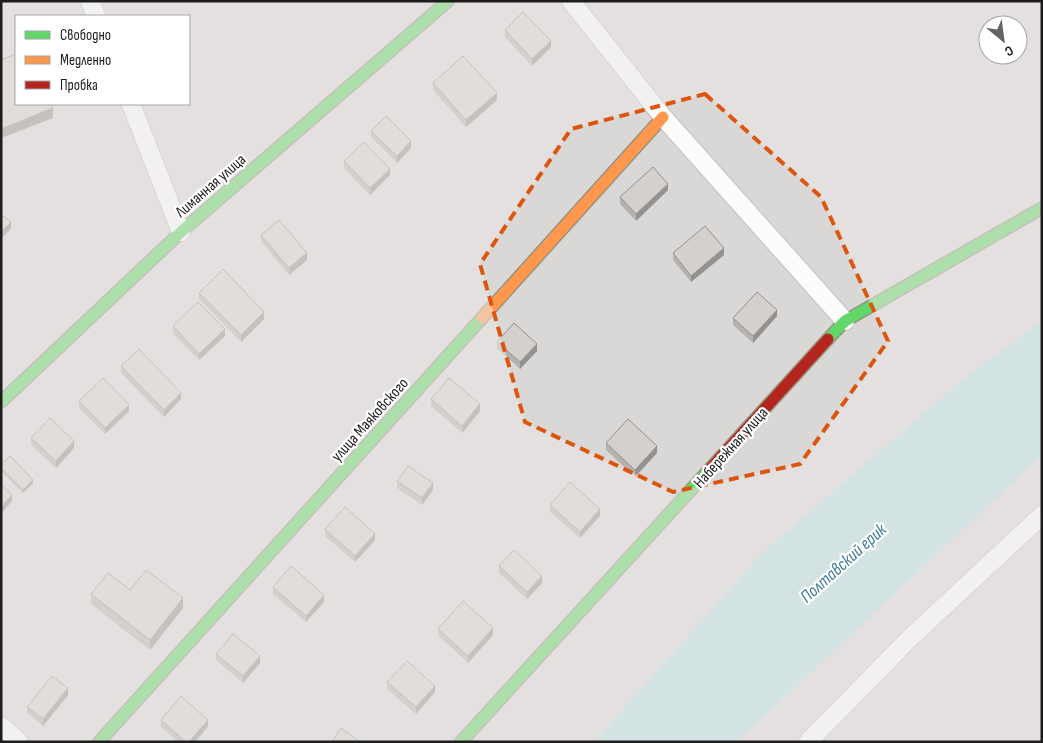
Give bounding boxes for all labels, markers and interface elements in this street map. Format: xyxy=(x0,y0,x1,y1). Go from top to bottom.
legend xyxy=(15,15,190,105)
north arrow xyxy=(978,15,1028,65)
text: Свободно xyxy=(60,26,111,45)
text: С xyxy=(1002,42,1016,60)
text: Медленно xyxy=(60,51,111,70)
text: Пробка xyxy=(60,76,98,95)
street label: Лиманная улица xyxy=(171,150,250,222)
street label: улица Маяковского xyxy=(327,374,413,466)
street label: Набережная улица xyxy=(690,404,772,492)
water label: Полтавский ерик xyxy=(796,519,891,607)

